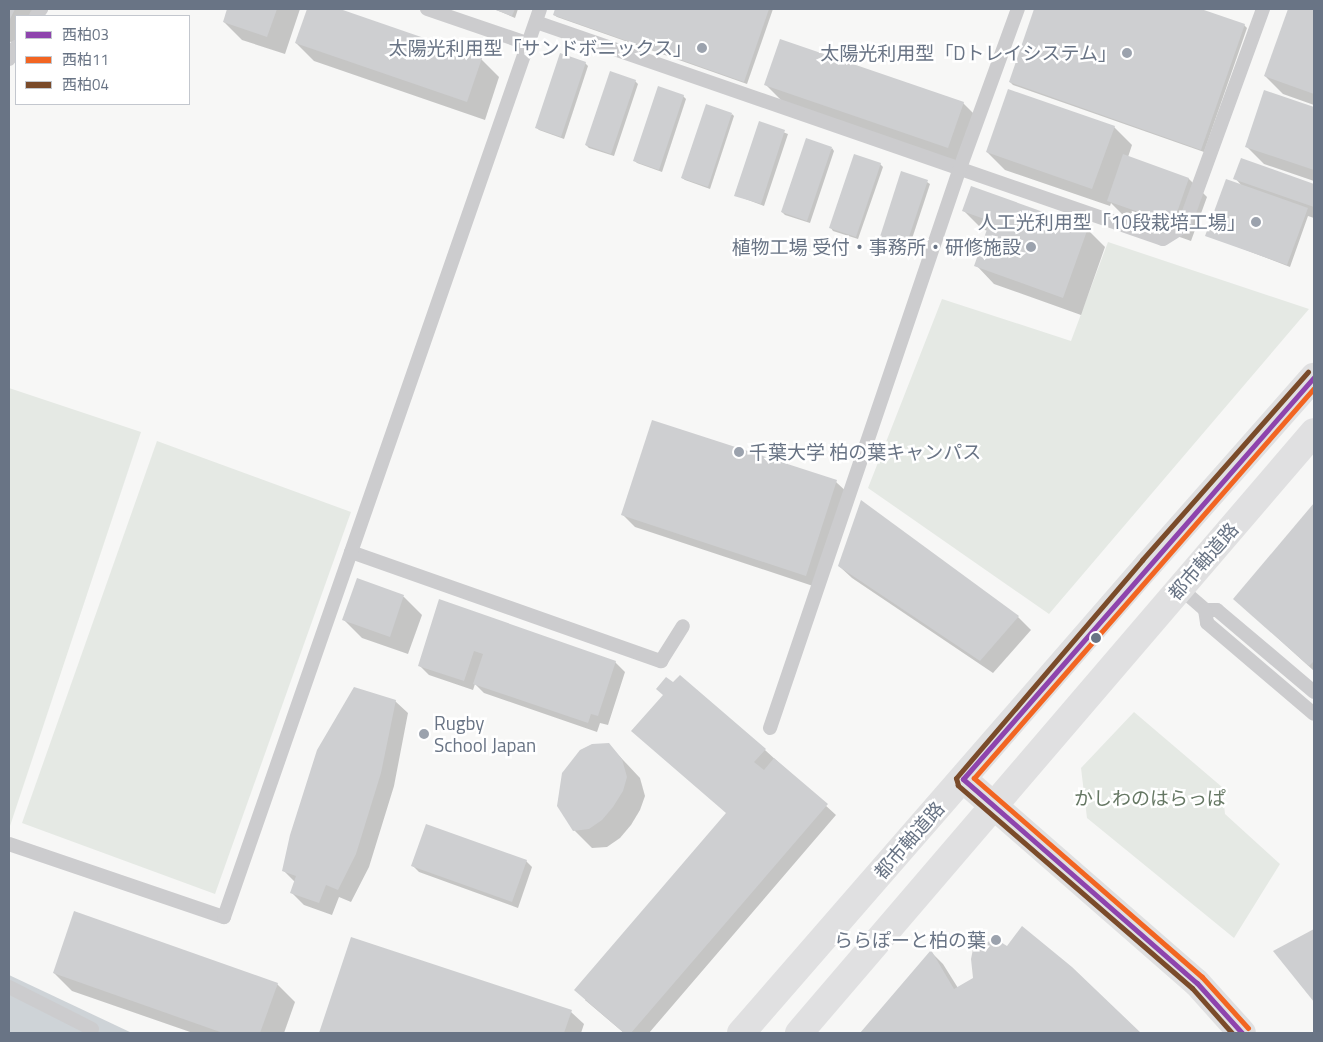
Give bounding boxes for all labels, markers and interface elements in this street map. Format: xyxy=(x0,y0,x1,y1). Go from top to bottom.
legend xyxy=(15,15,190,105)
text: 西柏03 xyxy=(62,23,109,46)
place label: 太陽光利用型「サンドボニックス」 xyxy=(388,37,692,59)
marker: 太陽光利用型「サンドボニックス」 xyxy=(696,42,708,54)
place label: 太陽光利用型「Dトレイシステム」 xyxy=(820,42,1117,64)
marker: 太陽光利用型「Dトレイシステム」 xyxy=(1121,47,1133,59)
text: 西柏11 xyxy=(62,48,109,71)
text: 西柏04 xyxy=(62,73,109,96)
place label: 人工光利用型「10段栽培工場」 xyxy=(978,211,1246,233)
marker: 人工光利用型「10段栽培工場」 xyxy=(1250,216,1262,228)
place label: 植物工場 受付・事務所・研修施設 xyxy=(732,236,1021,258)
marker: 植物工場 受付・事務所・研修施設 xyxy=(1025,241,1037,253)
place label: 千葉大学 柏の葉キャンパス xyxy=(749,441,981,463)
marker: 千葉大学 柏の葉キャンパス xyxy=(733,446,745,458)
street label: 都市軸道路 xyxy=(1163,518,1243,604)
unlabelled marker xyxy=(1091,633,1101,643)
place label: Rugby School Japan xyxy=(434,712,536,756)
marker: Rugby School Japan xyxy=(418,728,430,740)
park label: かしわのはらっぱ xyxy=(1074,787,1226,809)
street label: 都市軸道路 xyxy=(869,797,949,883)
place label: ららぽーと柏の葉 xyxy=(834,929,986,951)
marker: ららぽーと柏の葉 xyxy=(990,934,1002,946)

